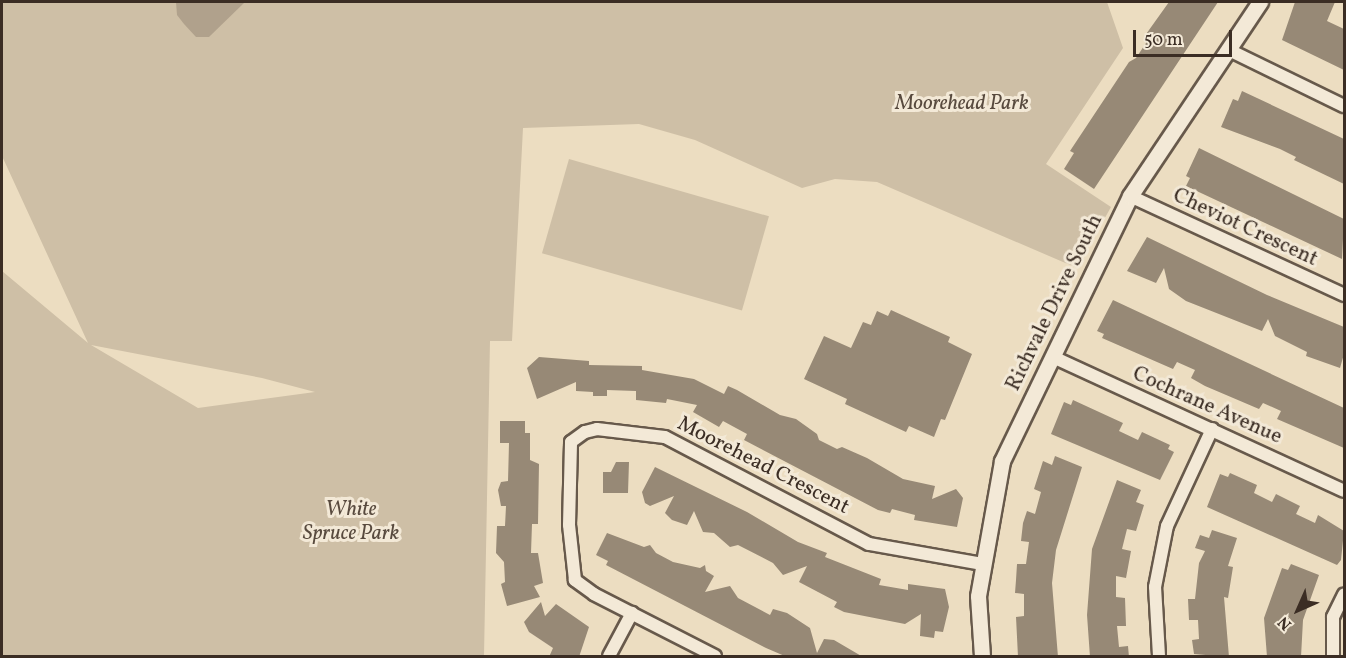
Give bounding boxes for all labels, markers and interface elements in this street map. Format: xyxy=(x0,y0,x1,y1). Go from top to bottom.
scale bar xyxy=(1136,18,1235,56)
text: 50 m xyxy=(1144,28,1183,53)
park label: Moorehead Park xyxy=(895,91,1029,117)
street label: Cheviot Crescent xyxy=(1169,183,1321,273)
street label: Richvale Drive South xyxy=(1001,211,1109,395)
street label: Cochrane Avenue xyxy=(1128,362,1286,450)
street label: Moorehead Crescent xyxy=(673,412,853,520)
park label: White Spruce Park xyxy=(303,497,399,547)
north arrow xyxy=(1268,580,1328,640)
text: N xyxy=(1273,611,1297,635)

